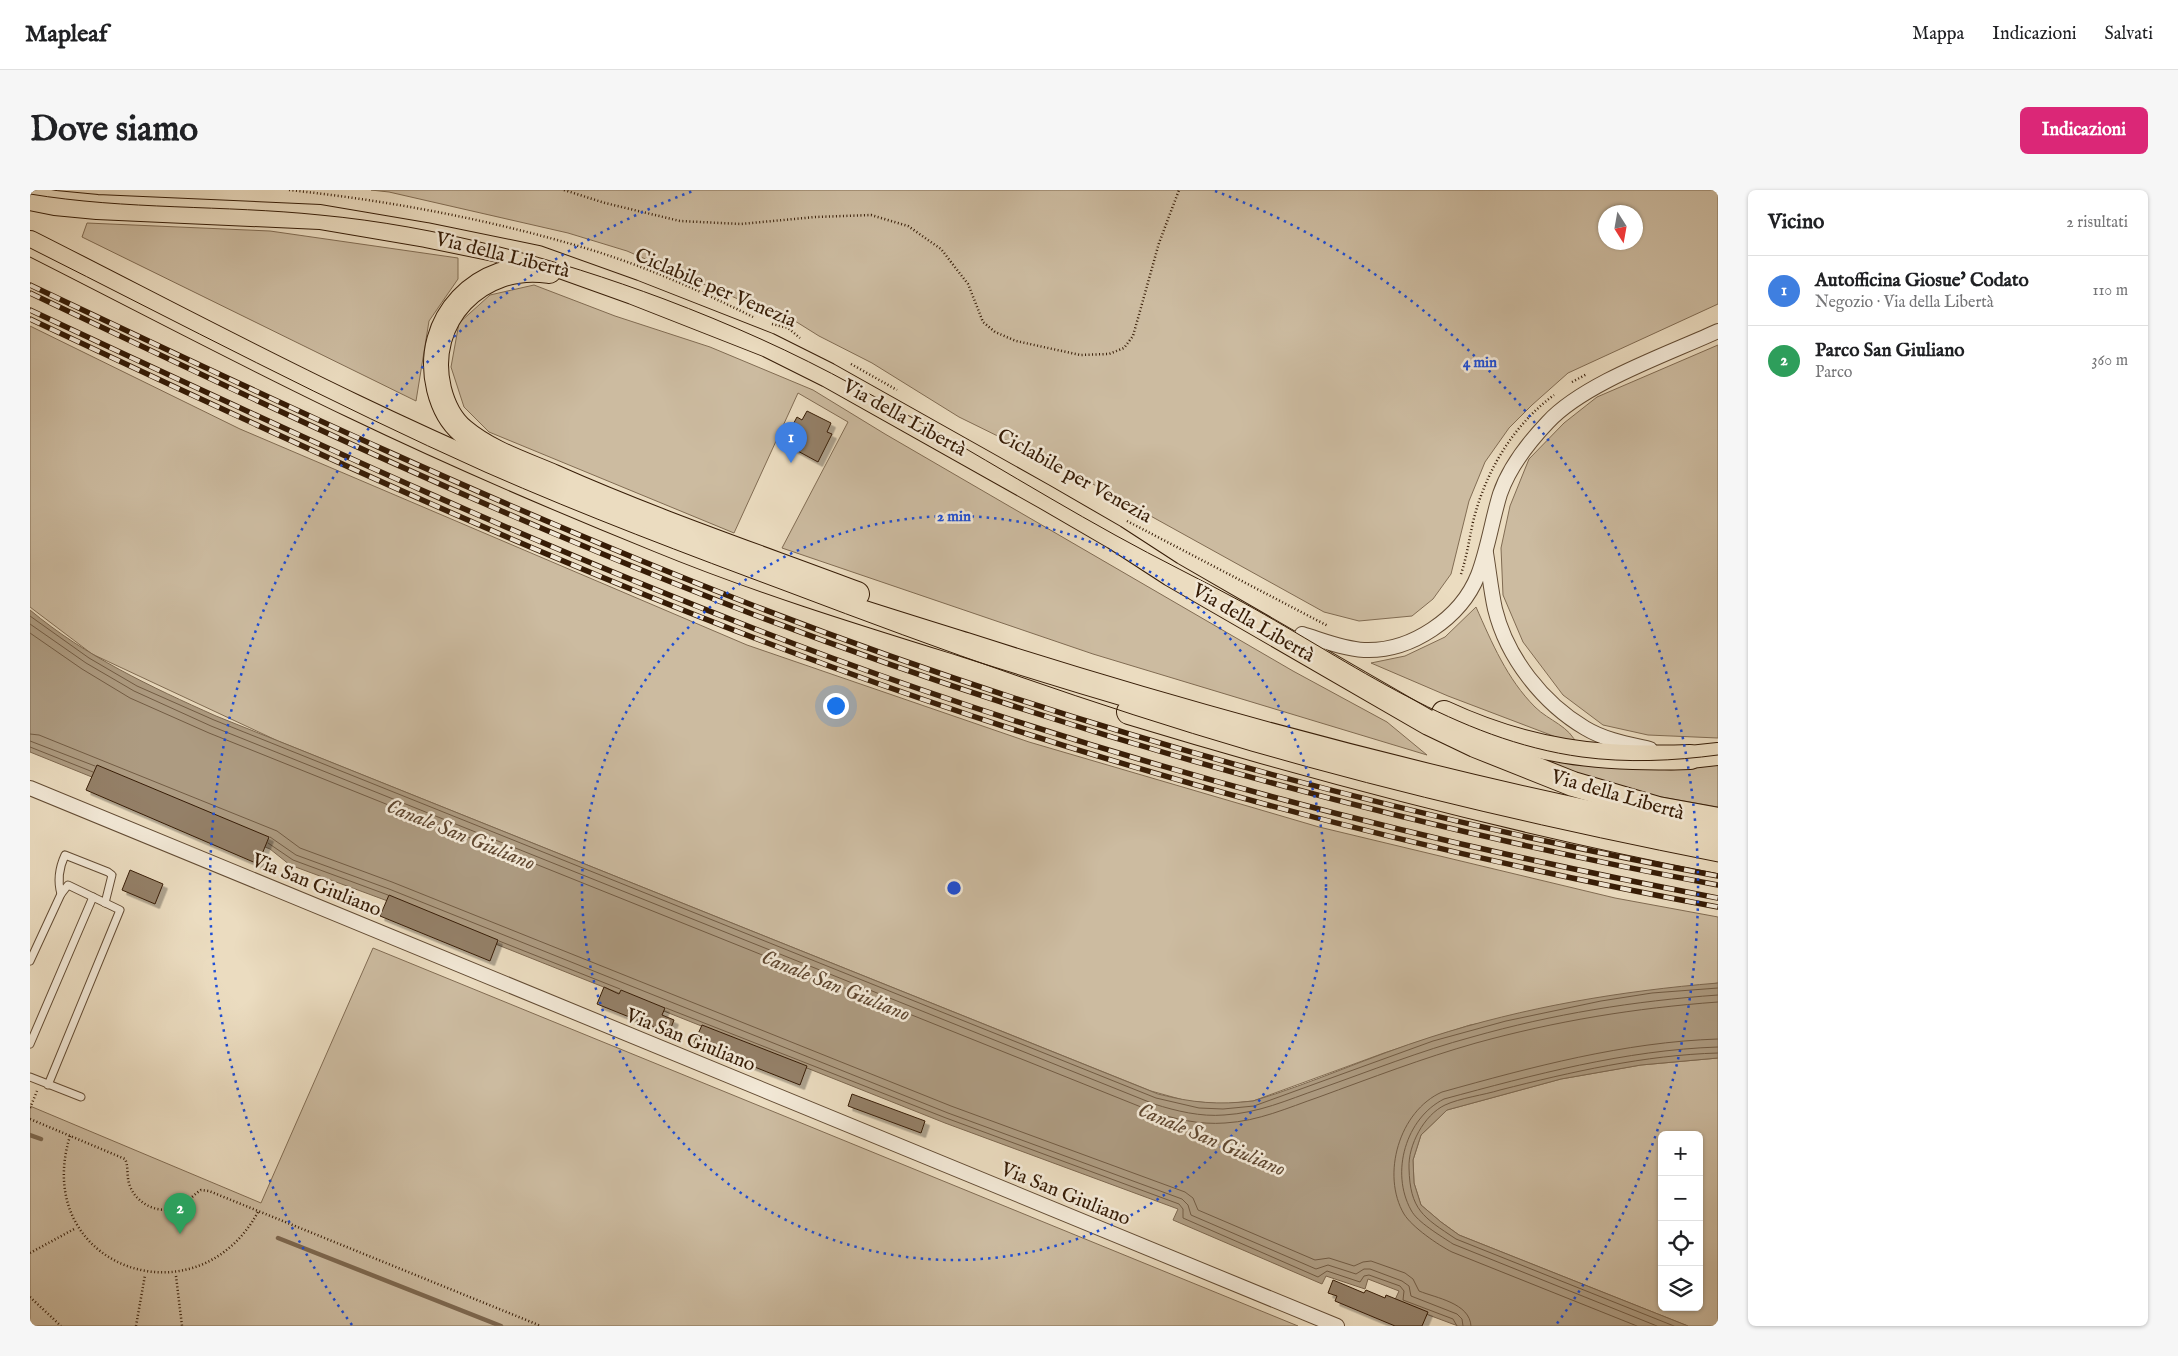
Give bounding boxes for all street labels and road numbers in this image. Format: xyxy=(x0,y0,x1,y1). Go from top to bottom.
street label: Via della Libertà xyxy=(432,226,573,284)
street label: Ciclabile per Venezia xyxy=(631,243,800,334)
street label: Via della Libertà xyxy=(837,374,971,463)
street label: Ciclabile per Venezia xyxy=(992,423,1156,529)
street label: Via della Libertà xyxy=(1187,578,1319,669)
street label: Via della Libertà xyxy=(1547,764,1687,826)
street label: Via San Giuliano xyxy=(247,848,385,923)
street label: Via San Giuliano xyxy=(621,1003,759,1078)
street label: Via San Giuliano xyxy=(996,1157,1134,1232)

